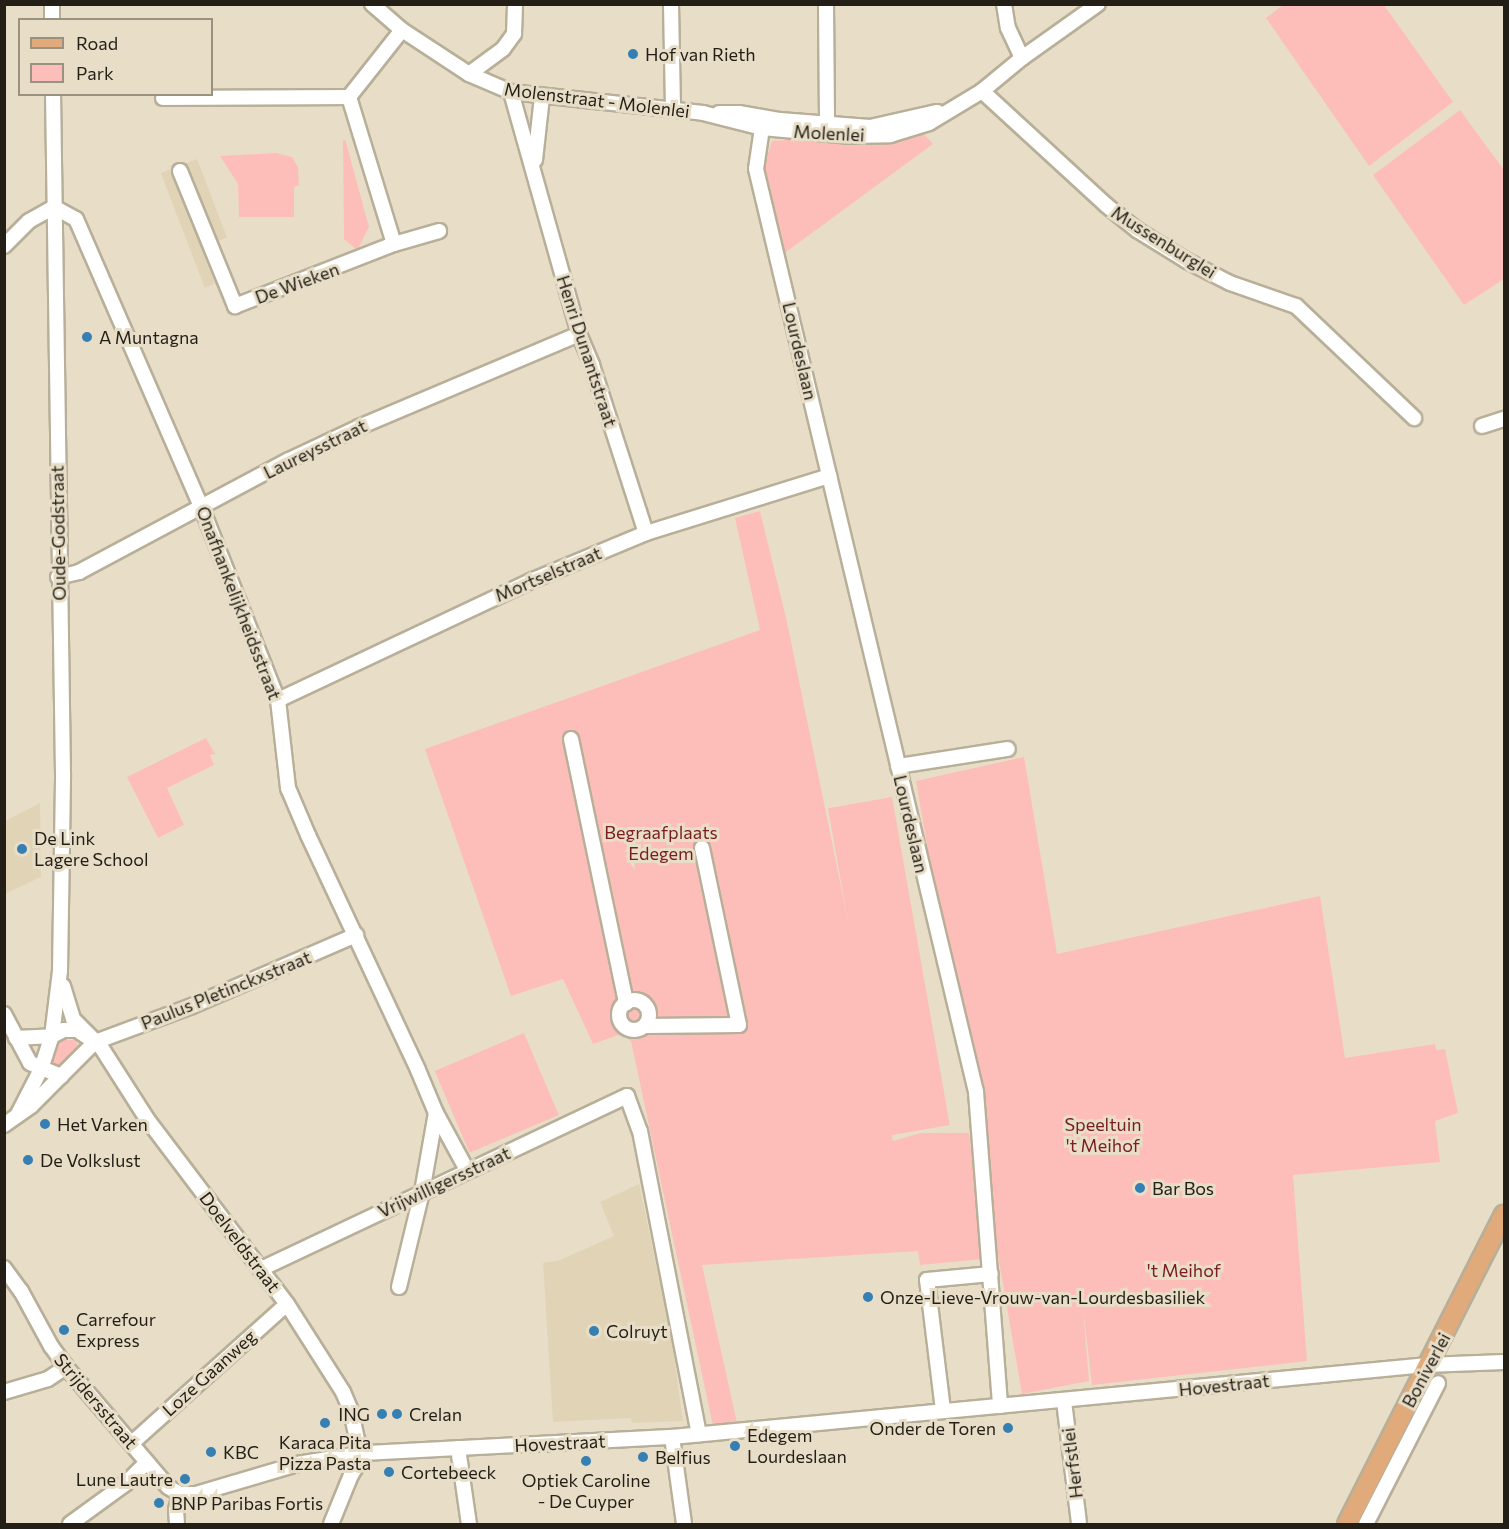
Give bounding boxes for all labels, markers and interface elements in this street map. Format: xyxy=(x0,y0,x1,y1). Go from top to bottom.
legend xyxy=(18,18,213,96)
text: Road xyxy=(76,32,118,54)
place label: Hof van Rieth xyxy=(645,43,756,65)
marker: Hof van Rieth xyxy=(626,47,640,61)
text: Park xyxy=(76,62,114,84)
street label: Molenstraat - Molenlei xyxy=(503,78,691,122)
street label: Molenlei xyxy=(793,120,865,146)
street label: Mussenburglei xyxy=(1108,201,1220,283)
street label: De Wieken xyxy=(252,258,342,308)
street label: Henri Dunantstraat xyxy=(552,273,622,429)
street label: Lourdeslaan xyxy=(778,300,822,402)
place label: A Muntagna xyxy=(99,326,199,348)
marker: A Muntagna xyxy=(80,330,94,344)
street label: Laureysstraat xyxy=(260,415,370,483)
street label: Oude-Godstraat xyxy=(46,465,70,601)
street label: Onafhankelijkheidsstraat xyxy=(192,503,286,703)
street label: Mortselstraat xyxy=(492,542,604,606)
street label: Lourdeslaan xyxy=(889,773,933,875)
park label: Begraafplaats Edegem xyxy=(604,822,718,864)
place label: De Link Lagere School xyxy=(34,828,148,870)
marker: De Link Lagere School xyxy=(15,842,29,856)
street label: Paulus Pletinckxstraat xyxy=(138,946,314,1034)
place label: Het Varken xyxy=(57,1113,148,1135)
park label: Speeltuin 't Meihof xyxy=(1064,1114,1142,1156)
marker: Het Varken xyxy=(38,1117,52,1131)
street label: Vrijwilligersstraat xyxy=(374,1142,514,1222)
place label: De Volkslust xyxy=(40,1149,141,1171)
marker: De Volkslust xyxy=(21,1153,35,1167)
place label: Bar Bos xyxy=(1152,1177,1214,1199)
marker: Bar Bos xyxy=(1133,1181,1147,1195)
street label: Doelveldstraat xyxy=(195,1188,285,1296)
park label: 't Meihof xyxy=(1147,1259,1221,1281)
place label: Onze-Lieve-Vrouw-van-Lourdesbasiliek xyxy=(880,1286,1205,1308)
marker: Onze-Lieve-Vrouw-van-Lourdesbasiliek xyxy=(861,1290,875,1304)
place label: Carrefour Express xyxy=(76,1309,156,1352)
place label: Colruyt xyxy=(606,1320,668,1342)
marker: Carrefour Express xyxy=(57,1323,71,1337)
marker: Colruyt xyxy=(587,1324,601,1338)
street label: Loze Gaanweg xyxy=(158,1325,260,1421)
street label: Boniverlei xyxy=(1397,1329,1455,1411)
street label: Strijdersstraat xyxy=(50,1349,142,1453)
street label: Hovestraat xyxy=(1178,1369,1270,1401)
place label: ING xyxy=(338,1403,370,1425)
place label: Crelan xyxy=(409,1403,462,1425)
marker: ING xyxy=(375,1407,389,1421)
marker: Crelan xyxy=(390,1407,404,1421)
marker: Karaca Pita Pizza Pasta xyxy=(318,1416,332,1430)
place label: Onder de Toren xyxy=(870,1417,996,1439)
marker: Onder de Toren xyxy=(1001,1421,1015,1435)
place label: Edegem Lourdeslaan xyxy=(747,1425,847,1468)
street label: Herfstlei xyxy=(1057,1426,1087,1500)
street label: Hovestraat xyxy=(514,1430,606,1456)
place label: Karaca Pita Pizza Pasta xyxy=(279,1432,371,1474)
marker: Edegem Lourdeslaan xyxy=(728,1439,742,1453)
place label: KBC xyxy=(223,1441,259,1463)
marker: KBC xyxy=(204,1445,218,1459)
place label: Belfius xyxy=(655,1446,711,1468)
marker: Belfius xyxy=(636,1450,650,1464)
marker: Optiek Caroline - De Cuyper xyxy=(579,1454,593,1468)
place label: Cortebeeck xyxy=(401,1461,496,1483)
marker: Cortebeeck xyxy=(382,1465,396,1479)
place label: Lune Lautre xyxy=(76,1468,173,1490)
place label: Optiek Caroline - De Cuyper xyxy=(522,1470,650,1512)
marker: Lune Lautre xyxy=(178,1472,192,1486)
place label: BNP Paribas Fortis xyxy=(171,1492,323,1514)
marker: BNP Paribas Fortis xyxy=(152,1496,166,1510)

